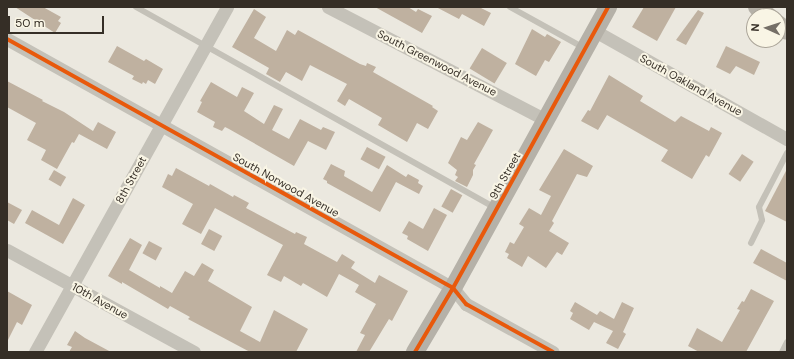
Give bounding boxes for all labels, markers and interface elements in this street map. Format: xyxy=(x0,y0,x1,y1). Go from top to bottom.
scale bar xyxy=(10,8,106,34)
north arrow xyxy=(746,8,786,48)
text: 50 m xyxy=(15,15,44,31)
text: N xyxy=(748,23,762,32)
street label: South Greenwood Avenue xyxy=(375,27,499,99)
street label: South Oakland Avenue xyxy=(638,51,744,119)
street label: South Norwood Avenue xyxy=(231,150,341,220)
street label: 9th Street xyxy=(487,150,523,202)
street label: 8th Street xyxy=(113,154,149,206)
street label: 10th Avenue xyxy=(70,280,130,322)

